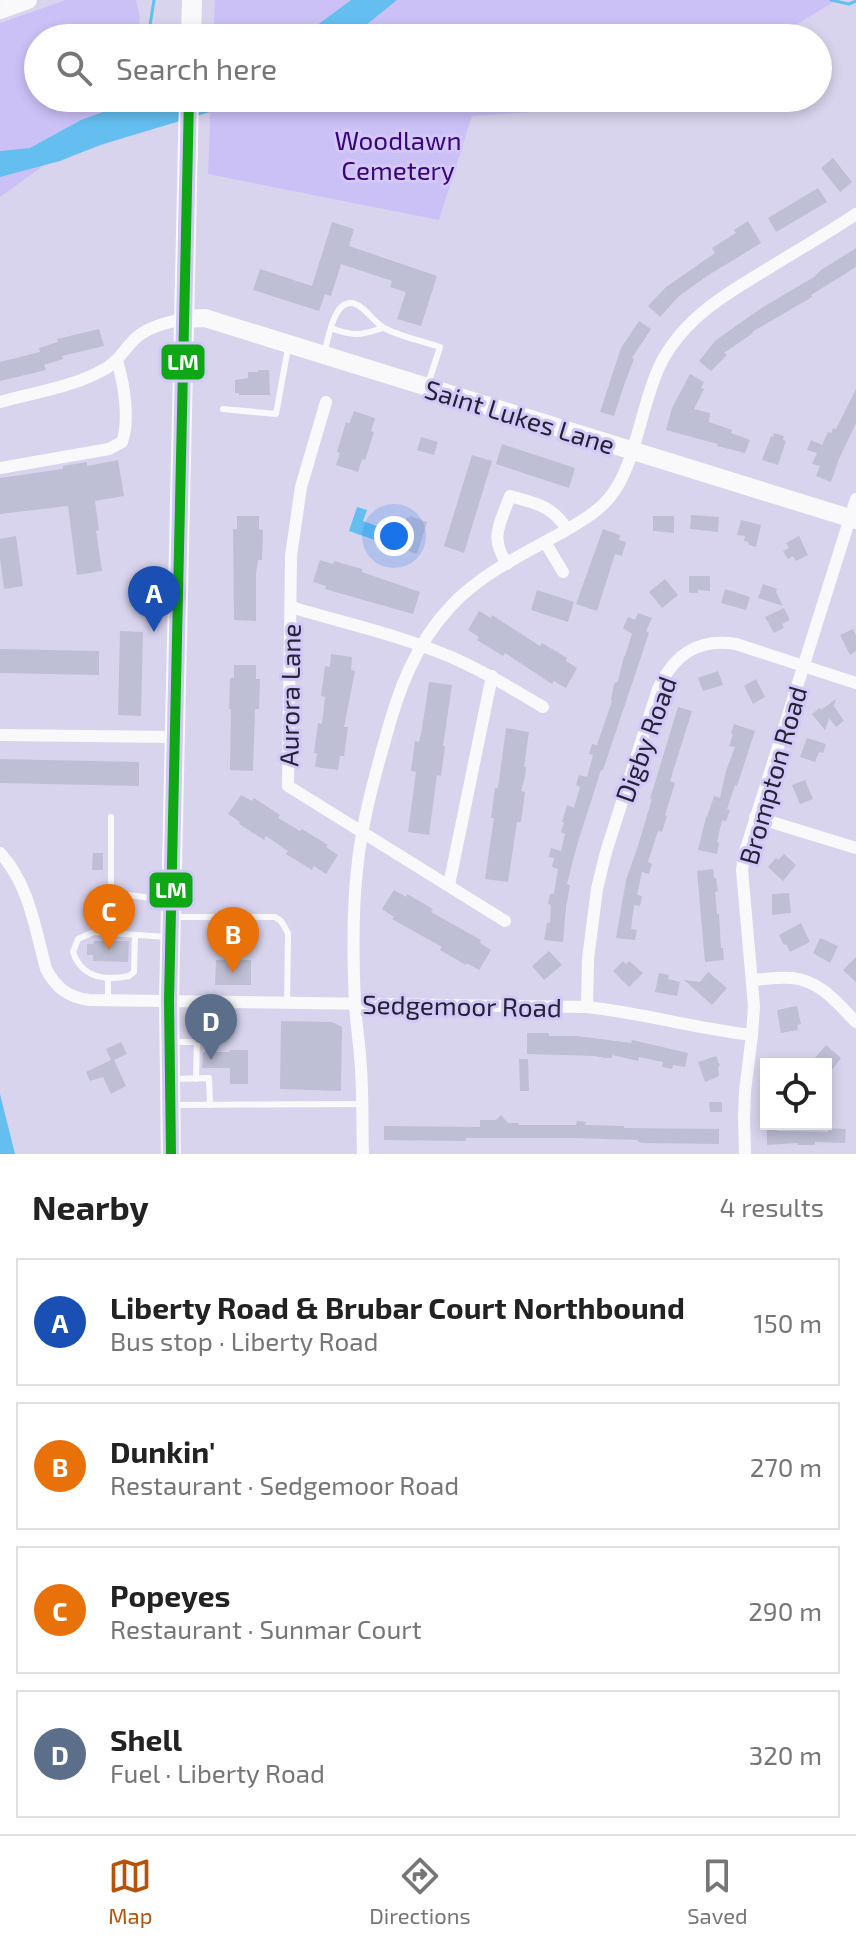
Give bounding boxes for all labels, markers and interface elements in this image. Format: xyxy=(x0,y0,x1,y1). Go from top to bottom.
search box xyxy=(24,24,832,112)
icon: search xyxy=(52,46,96,90)
text: Search here xyxy=(116,50,277,86)
park label: Woodlawn Cemetery xyxy=(334,124,462,185)
line badge: LM xyxy=(160,343,206,381)
text: LM xyxy=(167,348,199,374)
street label: Saint Lukes Lane xyxy=(421,372,619,460)
your location xyxy=(374,516,414,556)
pin: A xyxy=(128,566,180,632)
street label: Aurora Lane xyxy=(272,623,306,767)
street label: Digby Road xyxy=(608,672,682,806)
street label: Brompton Road xyxy=(732,682,812,868)
line badge: LM xyxy=(148,871,194,909)
text: LM xyxy=(155,876,187,902)
pin: C xyxy=(83,884,135,950)
pin: B xyxy=(207,907,259,973)
street label: Sedgemoor Road xyxy=(362,988,562,1022)
pin: D xyxy=(185,994,237,1060)
map controls xyxy=(760,1058,832,1130)
button: locate xyxy=(760,1058,832,1130)
text: Nearby xyxy=(32,1186,149,1227)
text: 4 results xyxy=(719,1191,824,1222)
text: Liberty Road & Brubar Court Northbound xyxy=(110,1289,685,1325)
text: A xyxy=(52,1307,68,1338)
text: 150 m xyxy=(753,1307,822,1338)
text: Bus stop · Liberty Road xyxy=(110,1325,378,1356)
text: Dunkin' xyxy=(110,1433,215,1469)
text: B xyxy=(52,1451,68,1482)
text: 270 m xyxy=(750,1451,822,1482)
text: Restaurant · Sedgemoor Road xyxy=(110,1469,459,1500)
text: Popeyes xyxy=(110,1577,230,1613)
text: C xyxy=(52,1595,68,1626)
text: 290 m xyxy=(748,1595,822,1626)
text: Restaurant · Sunmar Court xyxy=(110,1613,422,1644)
text: Shell xyxy=(110,1721,182,1757)
text: D xyxy=(51,1739,69,1770)
text: 320 m xyxy=(749,1739,822,1770)
text: Fuel · Liberty Road xyxy=(110,1757,325,1788)
tab: Map xyxy=(108,1854,152,1928)
tab: Directions xyxy=(369,1854,471,1928)
tab: Saved xyxy=(687,1854,748,1928)

